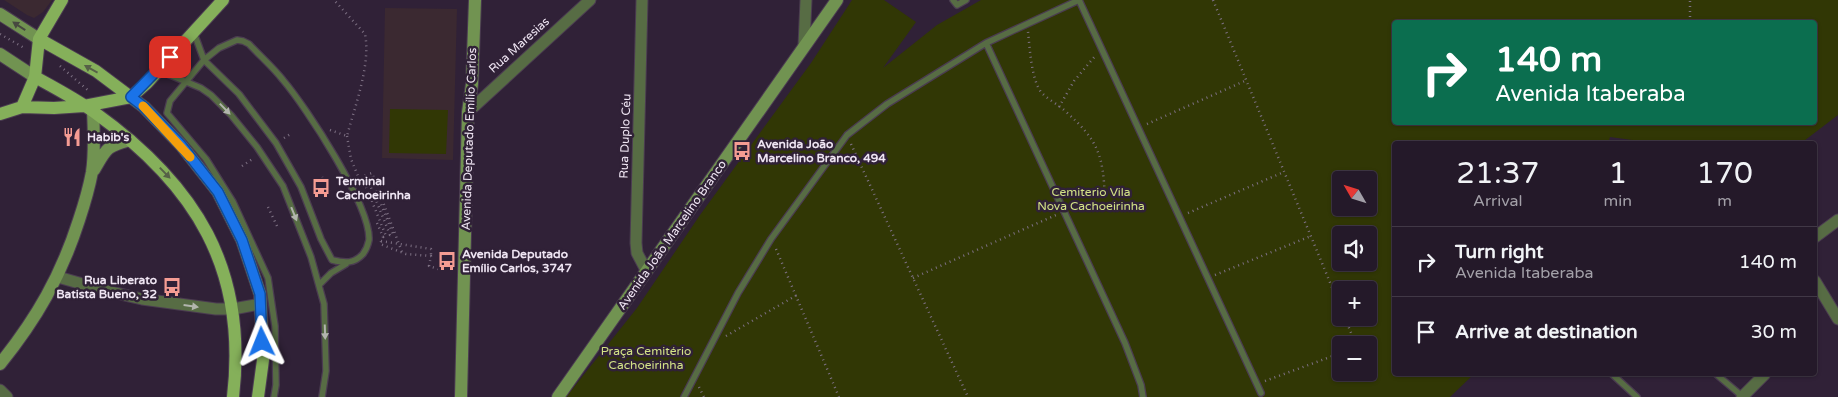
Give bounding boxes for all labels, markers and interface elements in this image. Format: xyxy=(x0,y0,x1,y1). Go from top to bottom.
street label: Rua Maresias xyxy=(486,14,552,76)
one-way arrow xyxy=(13,22,26,31)
pin xyxy=(149,36,191,78)
text: 140 m xyxy=(1495,39,1602,81)
icon: right xyxy=(1412,40,1477,105)
icon: arrive xyxy=(156,43,184,71)
street label: Avenida Deputado Emílio Carlos xyxy=(459,47,479,231)
one-way arrow xyxy=(84,65,99,73)
text: Avenida Itaberaba xyxy=(1495,81,1686,107)
street label: Rua Duplo Céu xyxy=(617,93,633,179)
one-way arrow xyxy=(219,103,231,115)
restaurant icon: Habib's xyxy=(61,126,83,148)
place label: Habib's xyxy=(87,130,129,144)
place label: Avenida João Marcelino Branco, 494 xyxy=(757,137,886,165)
bus stop icon: Avenida João Marcelino Branco, 494 xyxy=(731,140,753,162)
text: 21:37 xyxy=(1456,155,1539,192)
text: 1 xyxy=(1608,155,1627,192)
text: 170 xyxy=(1696,155,1753,192)
street label: Avenida João Marcelino Branco xyxy=(615,157,729,313)
one-way arrow xyxy=(159,167,171,179)
north arrow xyxy=(1332,171,1378,216)
map controls xyxy=(1332,171,1377,381)
place label: Terminal Cachoeirinha xyxy=(335,174,411,202)
bus stop icon: Terminal Cachoeirinha xyxy=(310,177,332,199)
park label: Cemiterio Vila Nova Cachoeirinha xyxy=(1037,185,1145,213)
text: Arrival xyxy=(1473,191,1523,211)
text: min xyxy=(1604,191,1632,211)
text: m xyxy=(1717,191,1732,211)
one-way arrow xyxy=(291,207,299,221)
button: sound xyxy=(1332,226,1377,271)
text: Turn right xyxy=(1455,241,1543,263)
place label: Avenida Deputado Emílio Carlos, 3747 xyxy=(462,247,573,275)
icon: right xyxy=(1412,248,1440,276)
bus stop icon: Avenida Deputado Emílio Carlos, 3747 xyxy=(436,250,458,272)
text: 140 m xyxy=(1739,251,1797,273)
text: Avenida Itaberaba xyxy=(1455,263,1594,283)
place label: Rua Liberato Batista Bueno, 32 xyxy=(56,273,157,301)
bus stop icon: Rua Liberato Batista Bueno, 32 xyxy=(161,276,183,298)
button: + xyxy=(1332,281,1377,326)
one-way arrow xyxy=(183,302,199,310)
position arrow xyxy=(235,315,287,367)
icon: arrive xyxy=(1412,318,1440,346)
text: Arrive at destination xyxy=(1455,321,1638,343)
text: 30 m xyxy=(1751,321,1797,343)
one-way arrow xyxy=(321,324,329,340)
button: − xyxy=(1332,336,1377,381)
park label: Praça Cemitério Cachoeirinha xyxy=(601,344,691,372)

